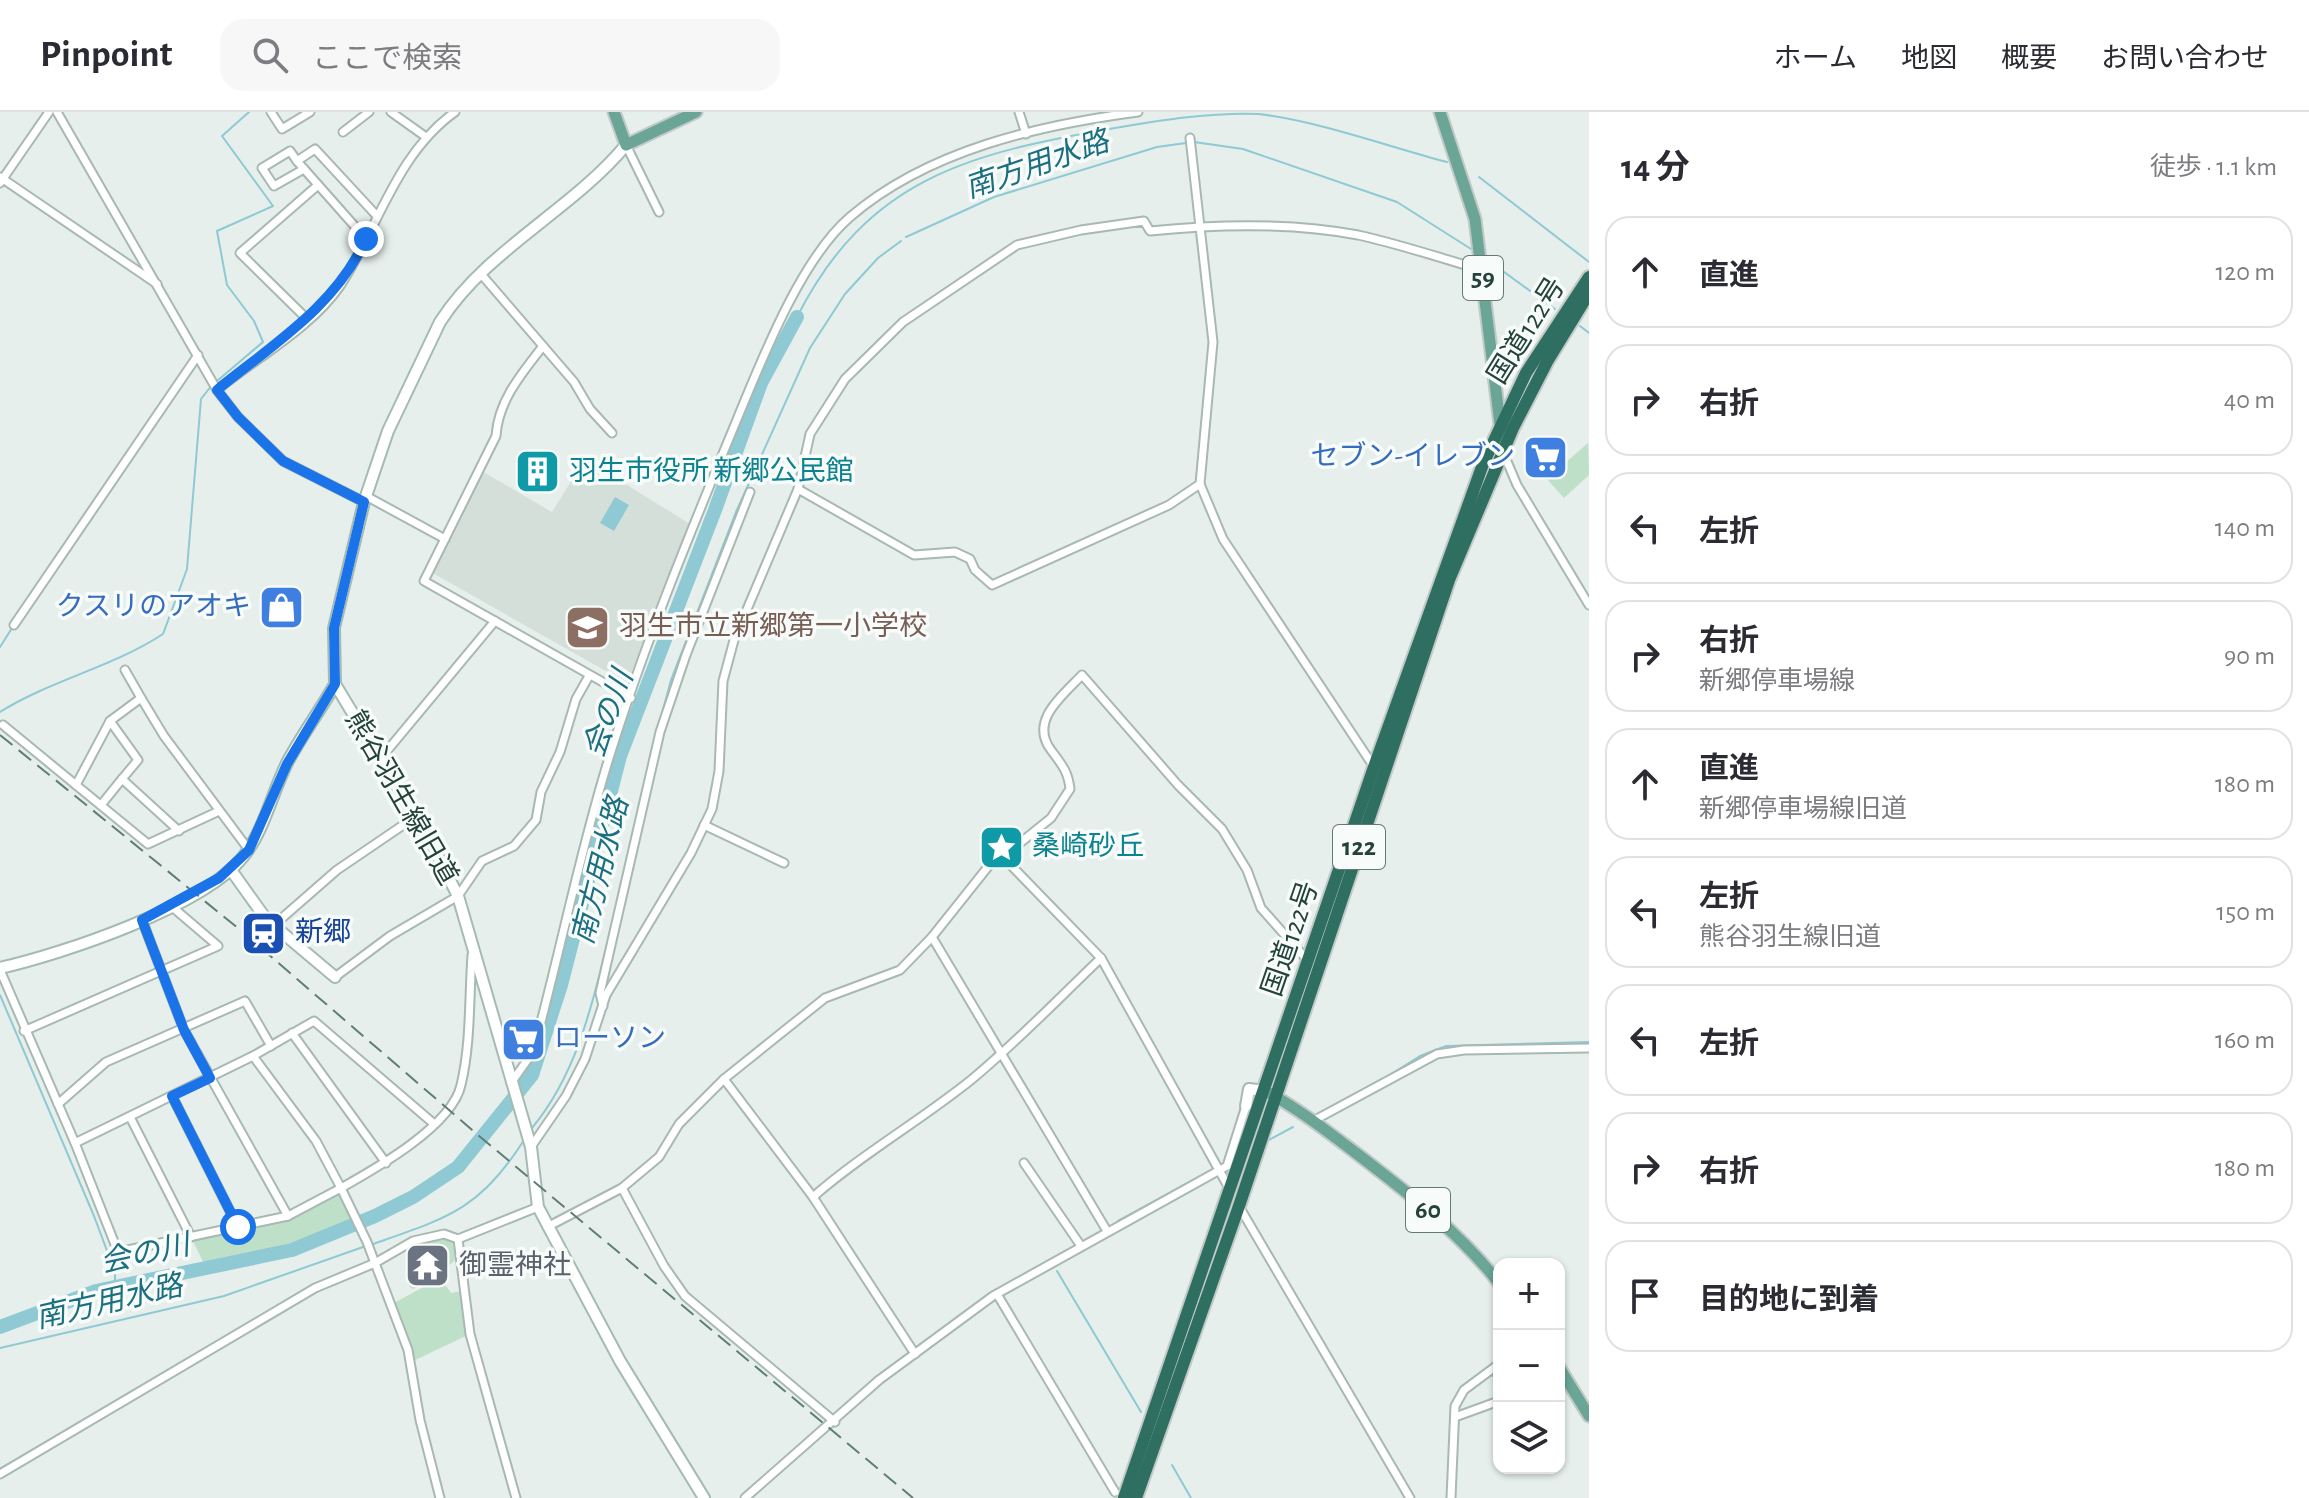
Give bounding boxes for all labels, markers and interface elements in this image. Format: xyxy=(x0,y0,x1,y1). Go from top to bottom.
search box xyxy=(220,19,780,91)
icon: search xyxy=(248,33,292,77)
text: Pinpoint xyxy=(40,36,172,74)
text: ここで検索 xyxy=(312,44,462,74)
text: ホーム xyxy=(1774,45,1857,73)
text: 地図 xyxy=(1901,45,1957,73)
text: 概要 xyxy=(2001,45,2057,73)
text: お問い合わせ xyxy=(2101,45,2269,73)
water label: 南方用水路 xyxy=(961,124,1116,204)
text: 14 分 xyxy=(1621,151,1689,185)
text: 徒歩 · 1.1 km xyxy=(2150,154,2277,180)
route end xyxy=(348,221,384,257)
icon: ahead xyxy=(1623,250,1667,294)
road number: 59 xyxy=(1463,256,1503,300)
text: 120 m xyxy=(2215,259,2275,285)
text: 直進 xyxy=(1699,261,1759,291)
street label: 国道122号 xyxy=(1482,272,1570,389)
icon: right xyxy=(1623,378,1667,422)
text: 40 m xyxy=(2224,387,2275,413)
text: 右折 xyxy=(1699,389,1759,419)
supermarket icon: セブン-イレブン xyxy=(1522,433,1570,481)
place label: セブン-イレブン xyxy=(1310,441,1515,471)
building icon: 羽生市役所 新郷公民館 xyxy=(514,448,562,496)
place label: 羽生市役所 新郷公民館 xyxy=(569,456,854,486)
icon: left xyxy=(1623,506,1667,550)
text: 140 m xyxy=(2215,515,2275,541)
text: 左折 xyxy=(1699,517,1759,547)
shop icon: クスリのアオキ xyxy=(258,583,306,631)
place label: クスリのアオキ xyxy=(56,592,251,621)
school or university icon: 羽生市立新郷第一小学校 xyxy=(564,603,612,651)
place label: 羽生市立新郷第一小学校 xyxy=(619,611,927,641)
text: 右折 xyxy=(1699,626,1759,656)
icon: right xyxy=(1623,634,1667,678)
text: 90 m xyxy=(2224,643,2275,669)
water label: 会の川 xyxy=(578,663,640,761)
text: 新郷停車場線 xyxy=(1699,668,1855,694)
street label: 熊谷羽生線旧道 xyxy=(340,705,464,890)
text: 直進 xyxy=(1699,754,1759,784)
icon: ahead xyxy=(1623,762,1667,806)
text: 180 m xyxy=(2215,771,2275,797)
water label: 南方用水路 xyxy=(566,791,634,947)
text: 新郷停車場線旧道 xyxy=(1699,796,1907,822)
place icon: 桑崎砂丘 xyxy=(977,823,1025,871)
road number: 122 xyxy=(1333,825,1385,869)
place label: 桑崎砂丘 xyxy=(1032,831,1144,861)
street label: 国道122号 xyxy=(1256,877,1324,1000)
text: 左折 xyxy=(1699,882,1759,912)
icon: left xyxy=(1623,890,1667,934)
text: 150 m xyxy=(2216,899,2275,925)
station icon: 新郷 xyxy=(240,909,288,957)
place label: 新郷 xyxy=(295,917,351,947)
text: 熊谷羽生線旧道 xyxy=(1699,924,1881,950)
supermarket icon: ローソン xyxy=(499,1015,547,1063)
icon: left xyxy=(1623,1018,1667,1062)
place label: ローソン xyxy=(554,1025,666,1053)
text: 160 m xyxy=(2215,1027,2275,1053)
text: 左折 xyxy=(1699,1029,1759,1059)
icon: right xyxy=(1623,1146,1667,1190)
text: 180 m xyxy=(2215,1155,2275,1181)
text: 右折 xyxy=(1699,1157,1759,1187)
road number: 60 xyxy=(1406,1188,1450,1232)
route start xyxy=(220,1209,256,1245)
water label: 会の川 xyxy=(97,1227,195,1278)
temple icon: 御霊神社 xyxy=(404,1242,452,1290)
place label: 御霊神社 xyxy=(459,1250,571,1280)
map controls xyxy=(1493,1258,1565,1474)
button: + xyxy=(1493,1258,1565,1330)
water label: 南方用水路 xyxy=(32,1268,188,1333)
icon: arrive xyxy=(1623,1274,1667,1318)
text: 目的地に到着 xyxy=(1699,1285,1879,1315)
button: − xyxy=(1493,1330,1565,1402)
button: layers xyxy=(1493,1402,1565,1474)

